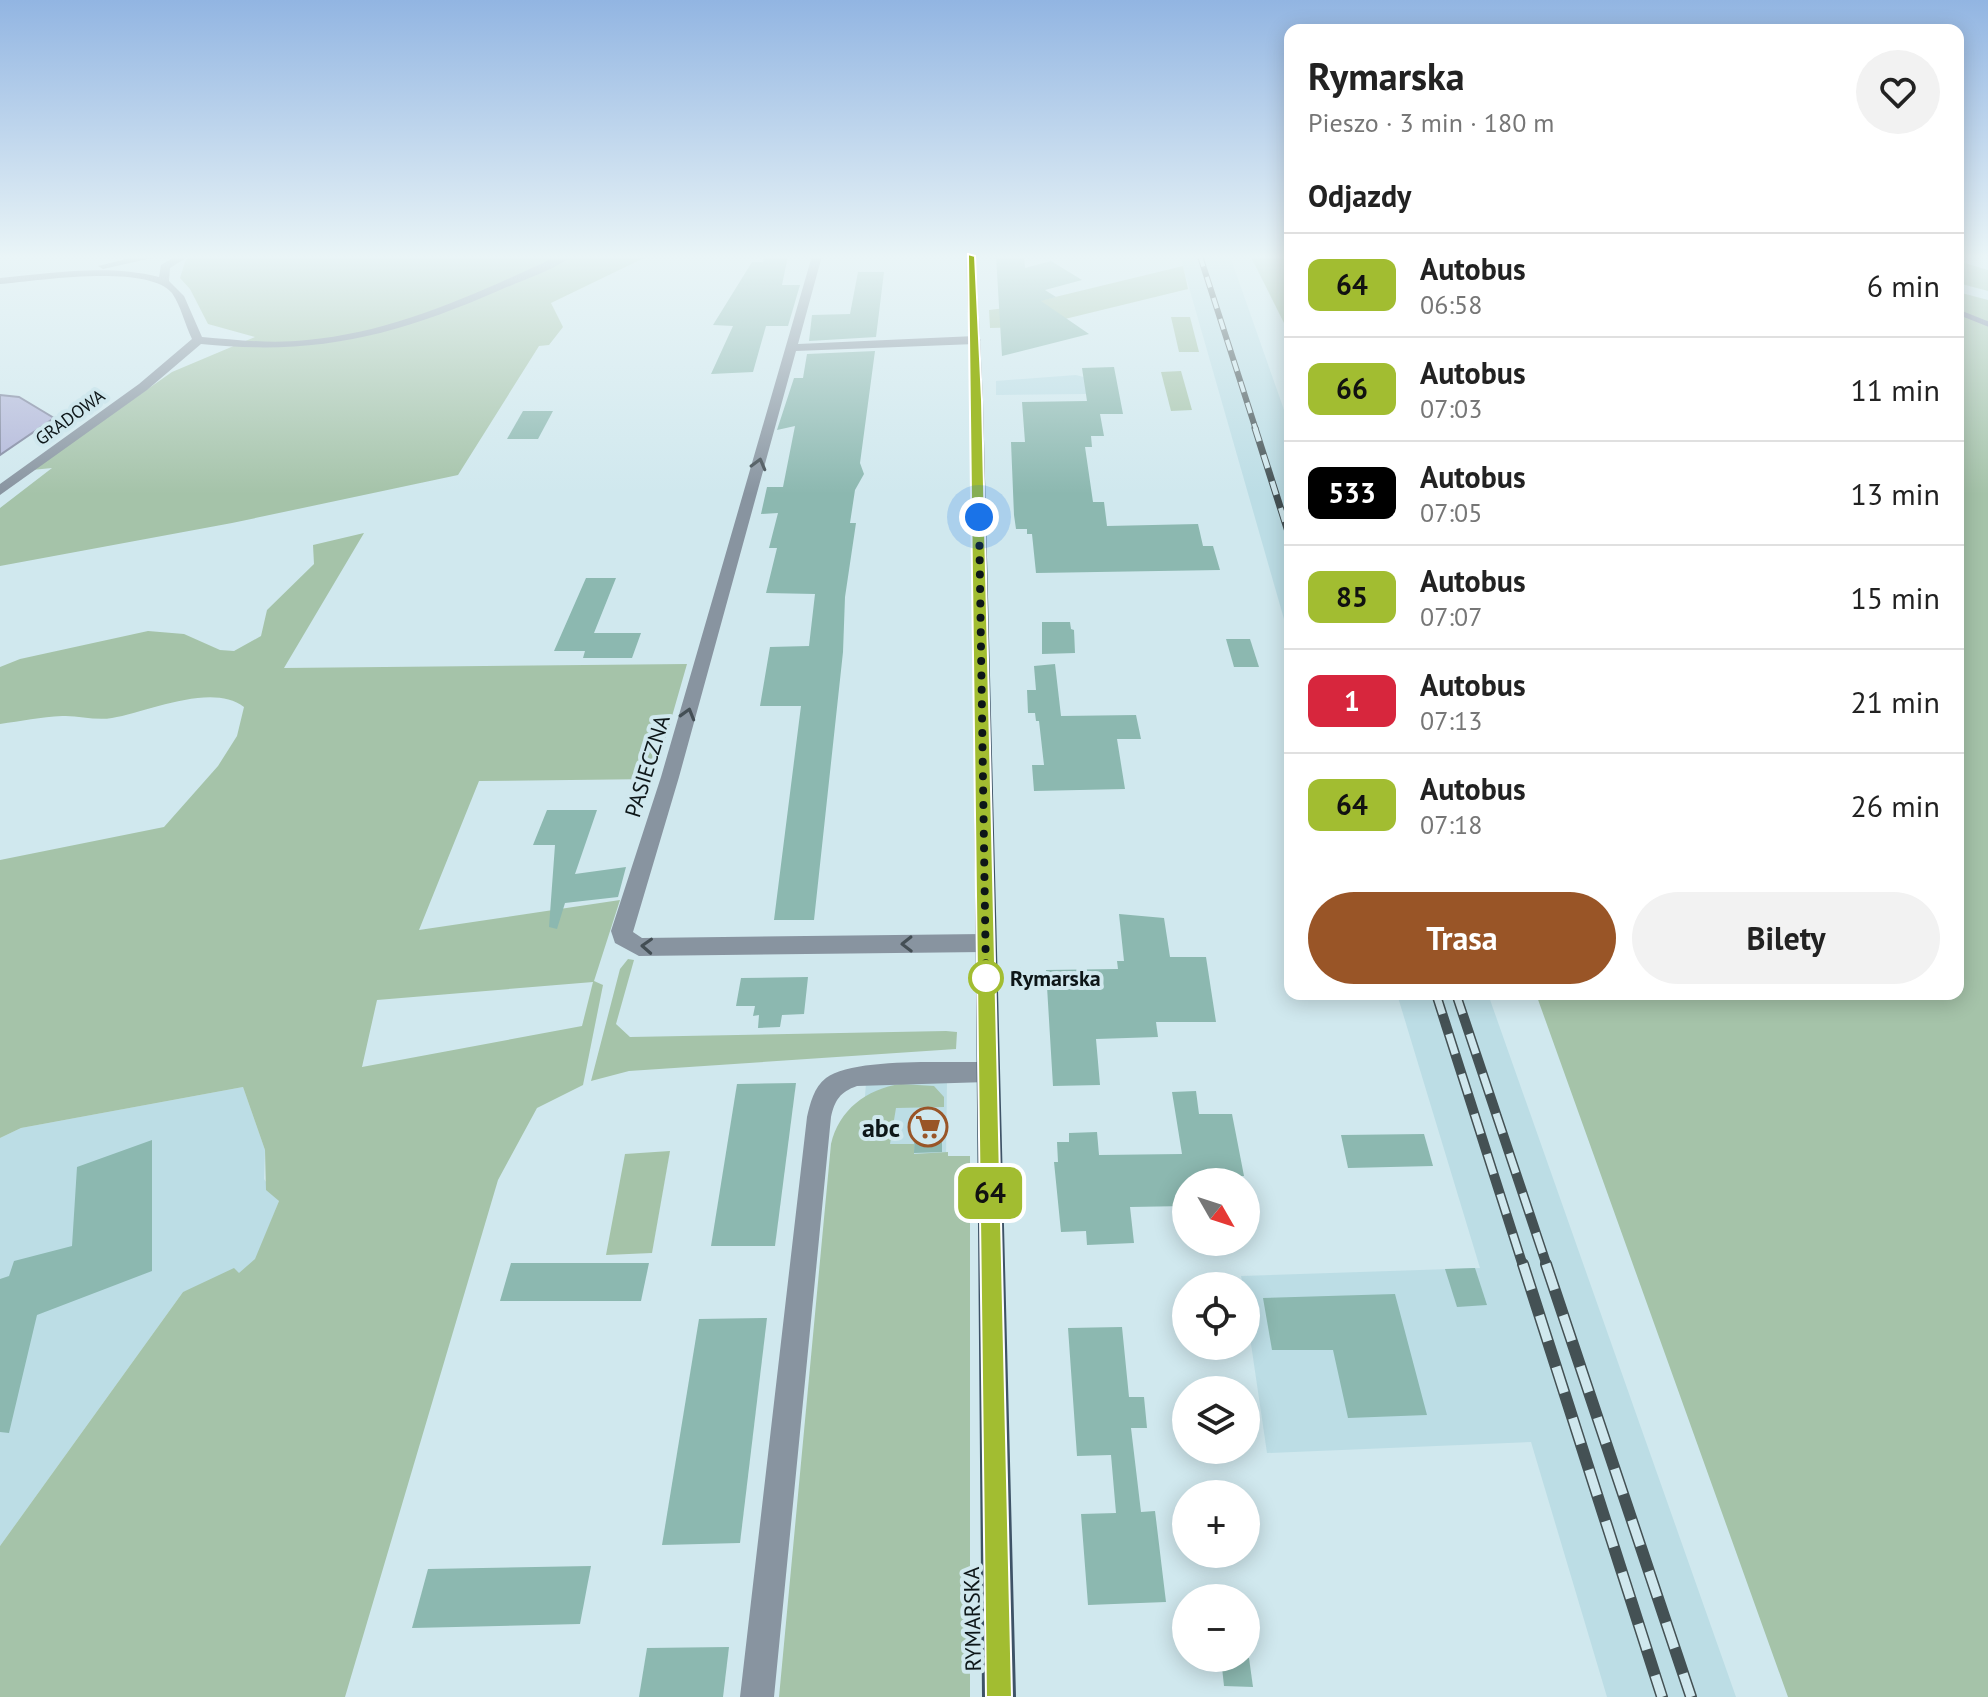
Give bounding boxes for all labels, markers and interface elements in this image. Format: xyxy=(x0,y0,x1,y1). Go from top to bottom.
button: heart xyxy=(1856,50,1940,134)
text: Rymarska xyxy=(1308,51,1465,100)
text: Pieszo · 3 min · 180 m xyxy=(1308,106,1554,139)
text: Odjazdy xyxy=(1308,176,1411,215)
text: Autobus xyxy=(1420,249,1526,288)
text: 64 xyxy=(1336,266,1368,303)
text: 6 min xyxy=(1867,266,1940,305)
text: 06:58 xyxy=(1420,288,1482,321)
text: Autobus xyxy=(1420,353,1526,392)
text: 66 xyxy=(1336,370,1368,407)
text: 11 min xyxy=(1850,370,1940,409)
street label: GRADOWA xyxy=(31,384,110,450)
text: 07:03 xyxy=(1420,392,1482,425)
text: Autobus xyxy=(1420,457,1526,496)
one-way arrow xyxy=(750,458,767,471)
text: 533 xyxy=(1328,474,1376,511)
text: 13 min xyxy=(1850,474,1940,513)
text: 07:05 xyxy=(1420,496,1482,529)
your location xyxy=(959,497,999,537)
text: Autobus xyxy=(1420,561,1526,600)
text: 85 xyxy=(1336,578,1368,615)
text: 15 min xyxy=(1850,578,1940,617)
text: 07:07 xyxy=(1420,600,1482,633)
text: Autobus xyxy=(1420,665,1526,704)
text: 1 xyxy=(1344,682,1360,719)
text: 21 min xyxy=(1850,682,1940,721)
text: 07:13 xyxy=(1420,704,1482,737)
one-way arrow xyxy=(678,707,695,721)
street label: PASIECZNA xyxy=(618,711,676,820)
text: Autobus xyxy=(1420,769,1526,808)
text: 64 xyxy=(1336,786,1368,823)
text: 26 min xyxy=(1850,786,1940,825)
text: 07:18 xyxy=(1420,808,1482,841)
button: Trasa xyxy=(1308,892,1616,984)
button: Bilety xyxy=(1632,892,1940,984)
one-way arrow xyxy=(900,935,913,953)
one-way arrow xyxy=(640,938,653,955)
marker: Rymarska xyxy=(969,961,1003,995)
place label: Rymarska xyxy=(1010,964,1101,992)
supermarket icon: abc xyxy=(907,1106,949,1148)
place label: abc xyxy=(862,1111,900,1144)
line badge: 64 xyxy=(954,1167,1026,1219)
north arrow xyxy=(1172,1168,1260,1256)
map controls xyxy=(1172,1168,1260,1672)
text: 64 xyxy=(974,1174,1006,1211)
button: locate xyxy=(1172,1272,1260,1360)
button: layers xyxy=(1172,1376,1260,1464)
button: + xyxy=(1172,1480,1260,1568)
street label: RYMARSKA xyxy=(957,1566,987,1672)
button: − xyxy=(1172,1584,1260,1672)

